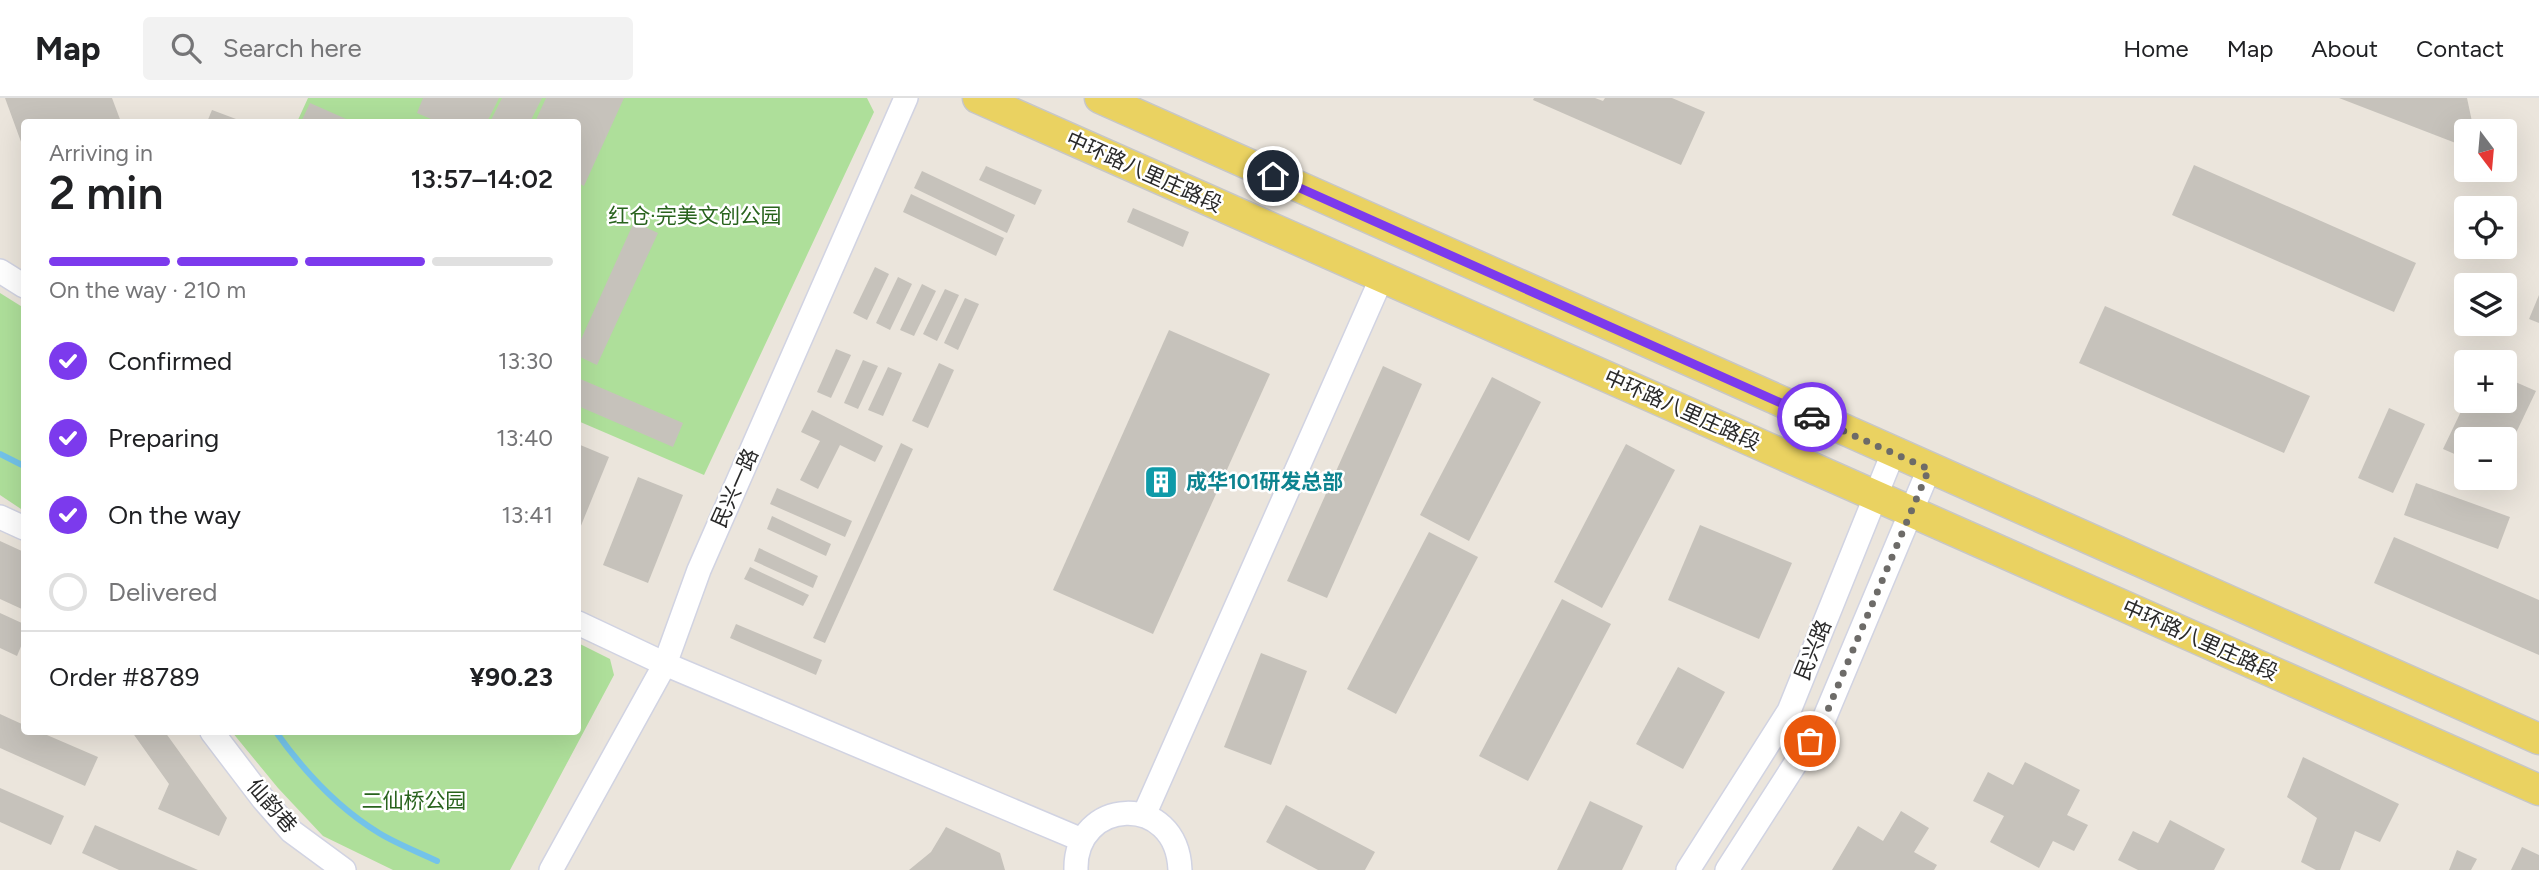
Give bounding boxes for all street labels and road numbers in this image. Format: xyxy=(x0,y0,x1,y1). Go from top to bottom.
street label: 中环路八里庄路段 xyxy=(1062,126,1226,217)
street label: 中环路八里庄路段 xyxy=(1600,364,1764,455)
street label: 民兴一路 xyxy=(706,444,763,531)
street label: 中环路八里庄路段 xyxy=(2118,594,2282,685)
street label: 民兴路 xyxy=(1789,616,1836,684)
street label: 仙韵巷 xyxy=(242,774,302,838)

